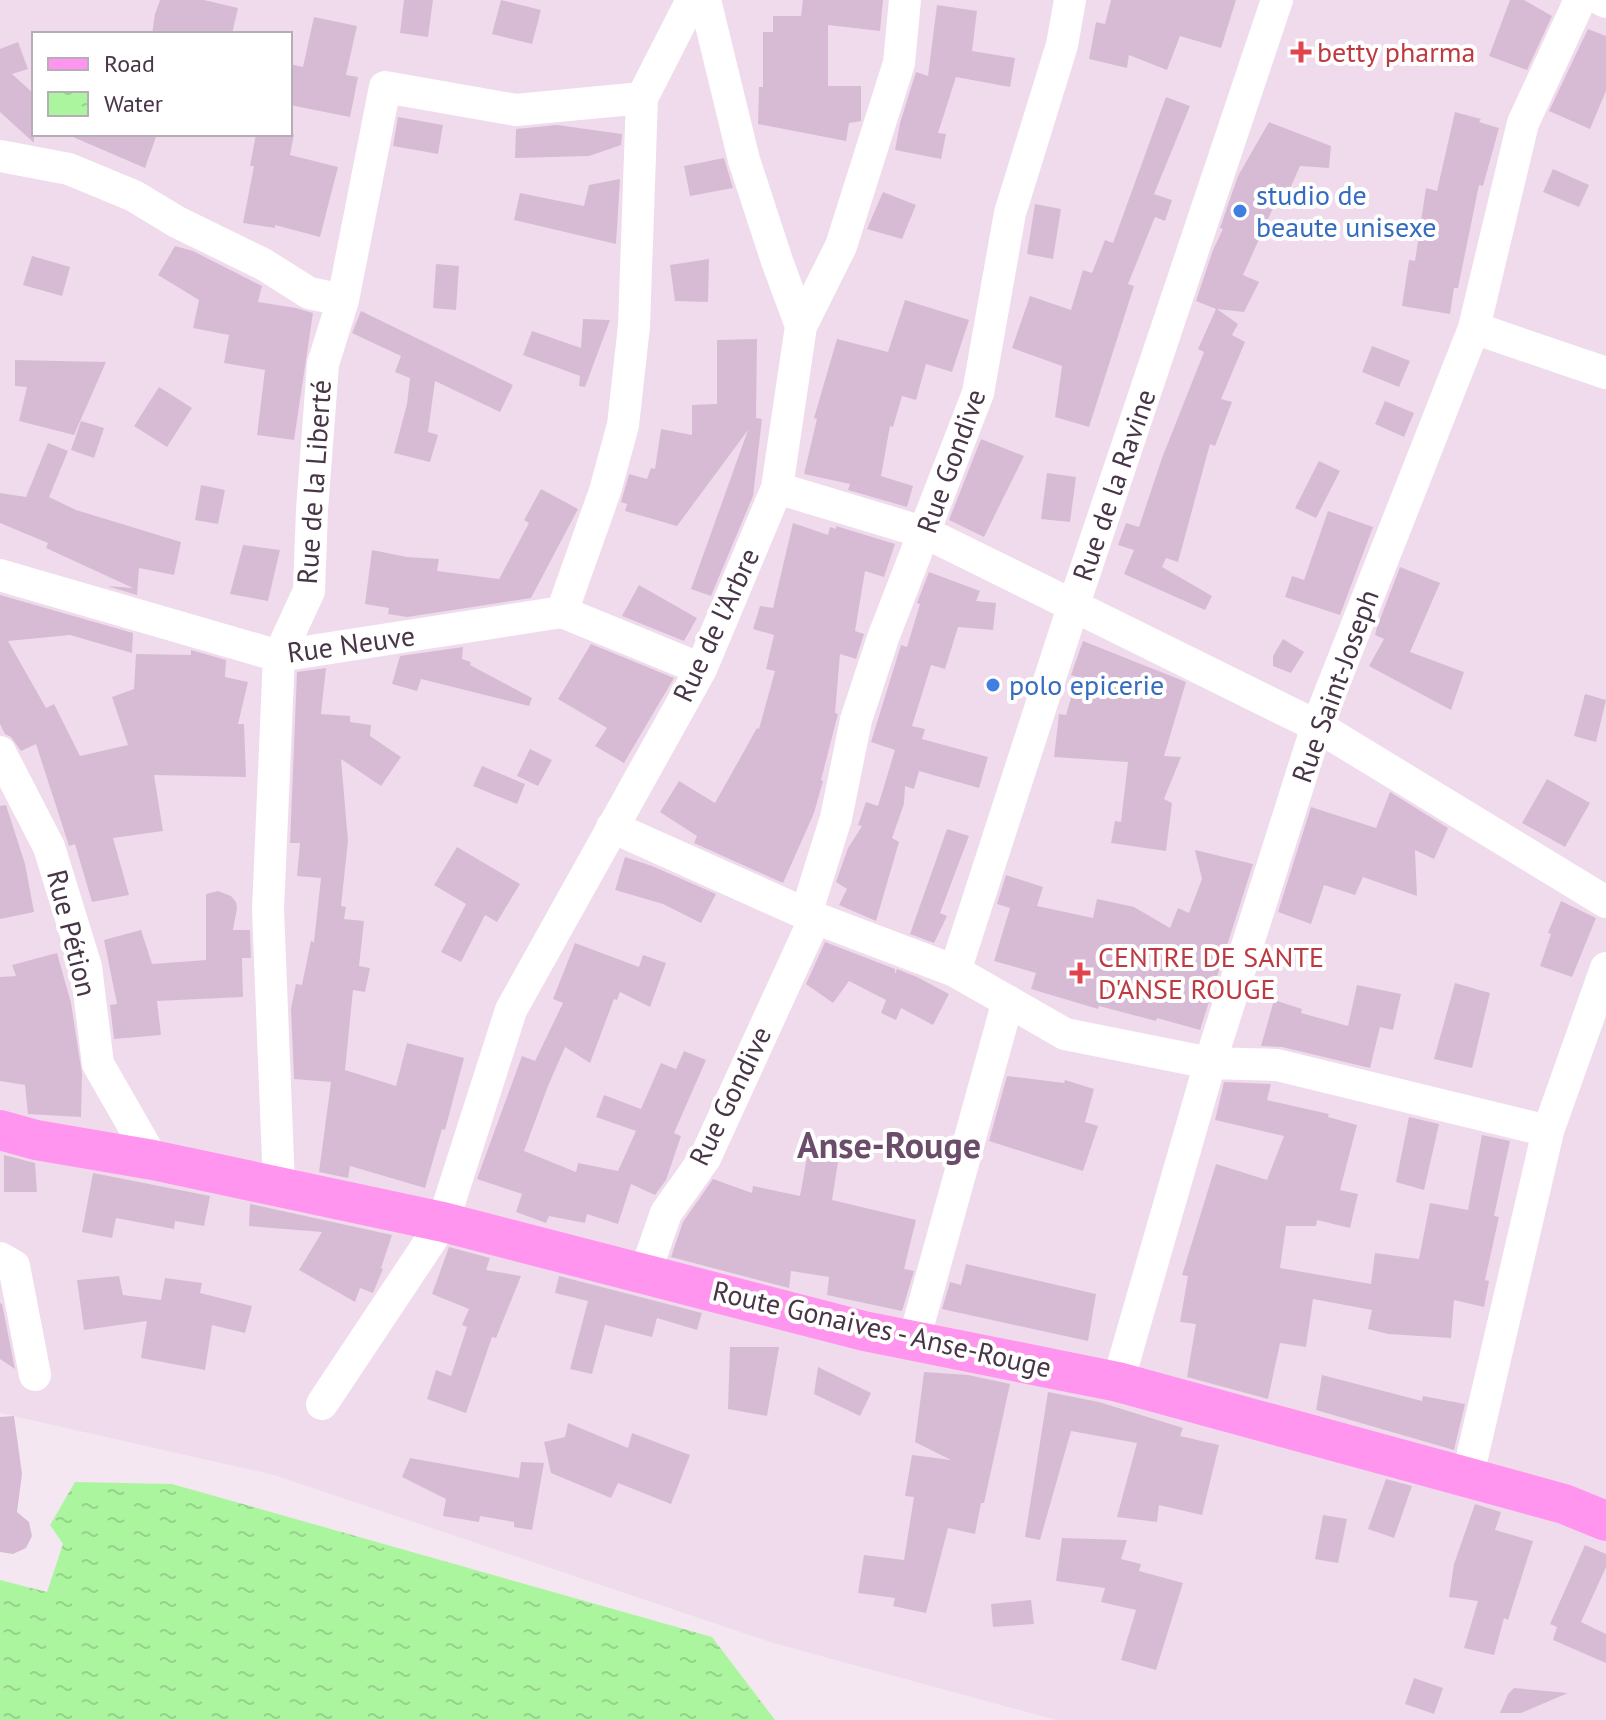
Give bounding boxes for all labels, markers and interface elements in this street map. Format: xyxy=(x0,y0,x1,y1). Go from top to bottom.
legend xyxy=(32,32,292,136)
place label: betty pharma xyxy=(1317,33,1475,70)
marker: betty pharma xyxy=(1292,43,1310,61)
text: Road xyxy=(104,48,155,79)
text: Water xyxy=(104,88,163,119)
place label: studio de beaute unisexe xyxy=(1256,176,1436,245)
marker: studio de beaute unisexe xyxy=(1231,202,1249,220)
street label: Rue de la Liberté xyxy=(288,379,339,585)
street label: Rue Gondive xyxy=(907,384,994,538)
street label: Rue de la Ravine xyxy=(1063,384,1164,586)
street label: Rue de l'Arbre xyxy=(664,542,767,708)
street label: Rue Saint-Joseph xyxy=(1282,584,1387,788)
street label: Rue Neuve xyxy=(285,616,417,671)
place label: polo epicerie xyxy=(1009,666,1164,703)
marker: polo epicerie xyxy=(984,676,1002,694)
street label: Rue Pétion xyxy=(39,866,106,1000)
place label: CENTRE DE SANTE D'ANSE ROUGE xyxy=(1098,938,1324,1007)
marker: CENTRE DE SANTE D'ANSE ROUGE xyxy=(1069,962,1091,984)
street label: Rue Gondive xyxy=(680,1020,779,1172)
district label: Anse-Rouge xyxy=(797,1121,981,1168)
street label: Route Gonaives - Anse-Rouge xyxy=(709,1272,1055,1386)

